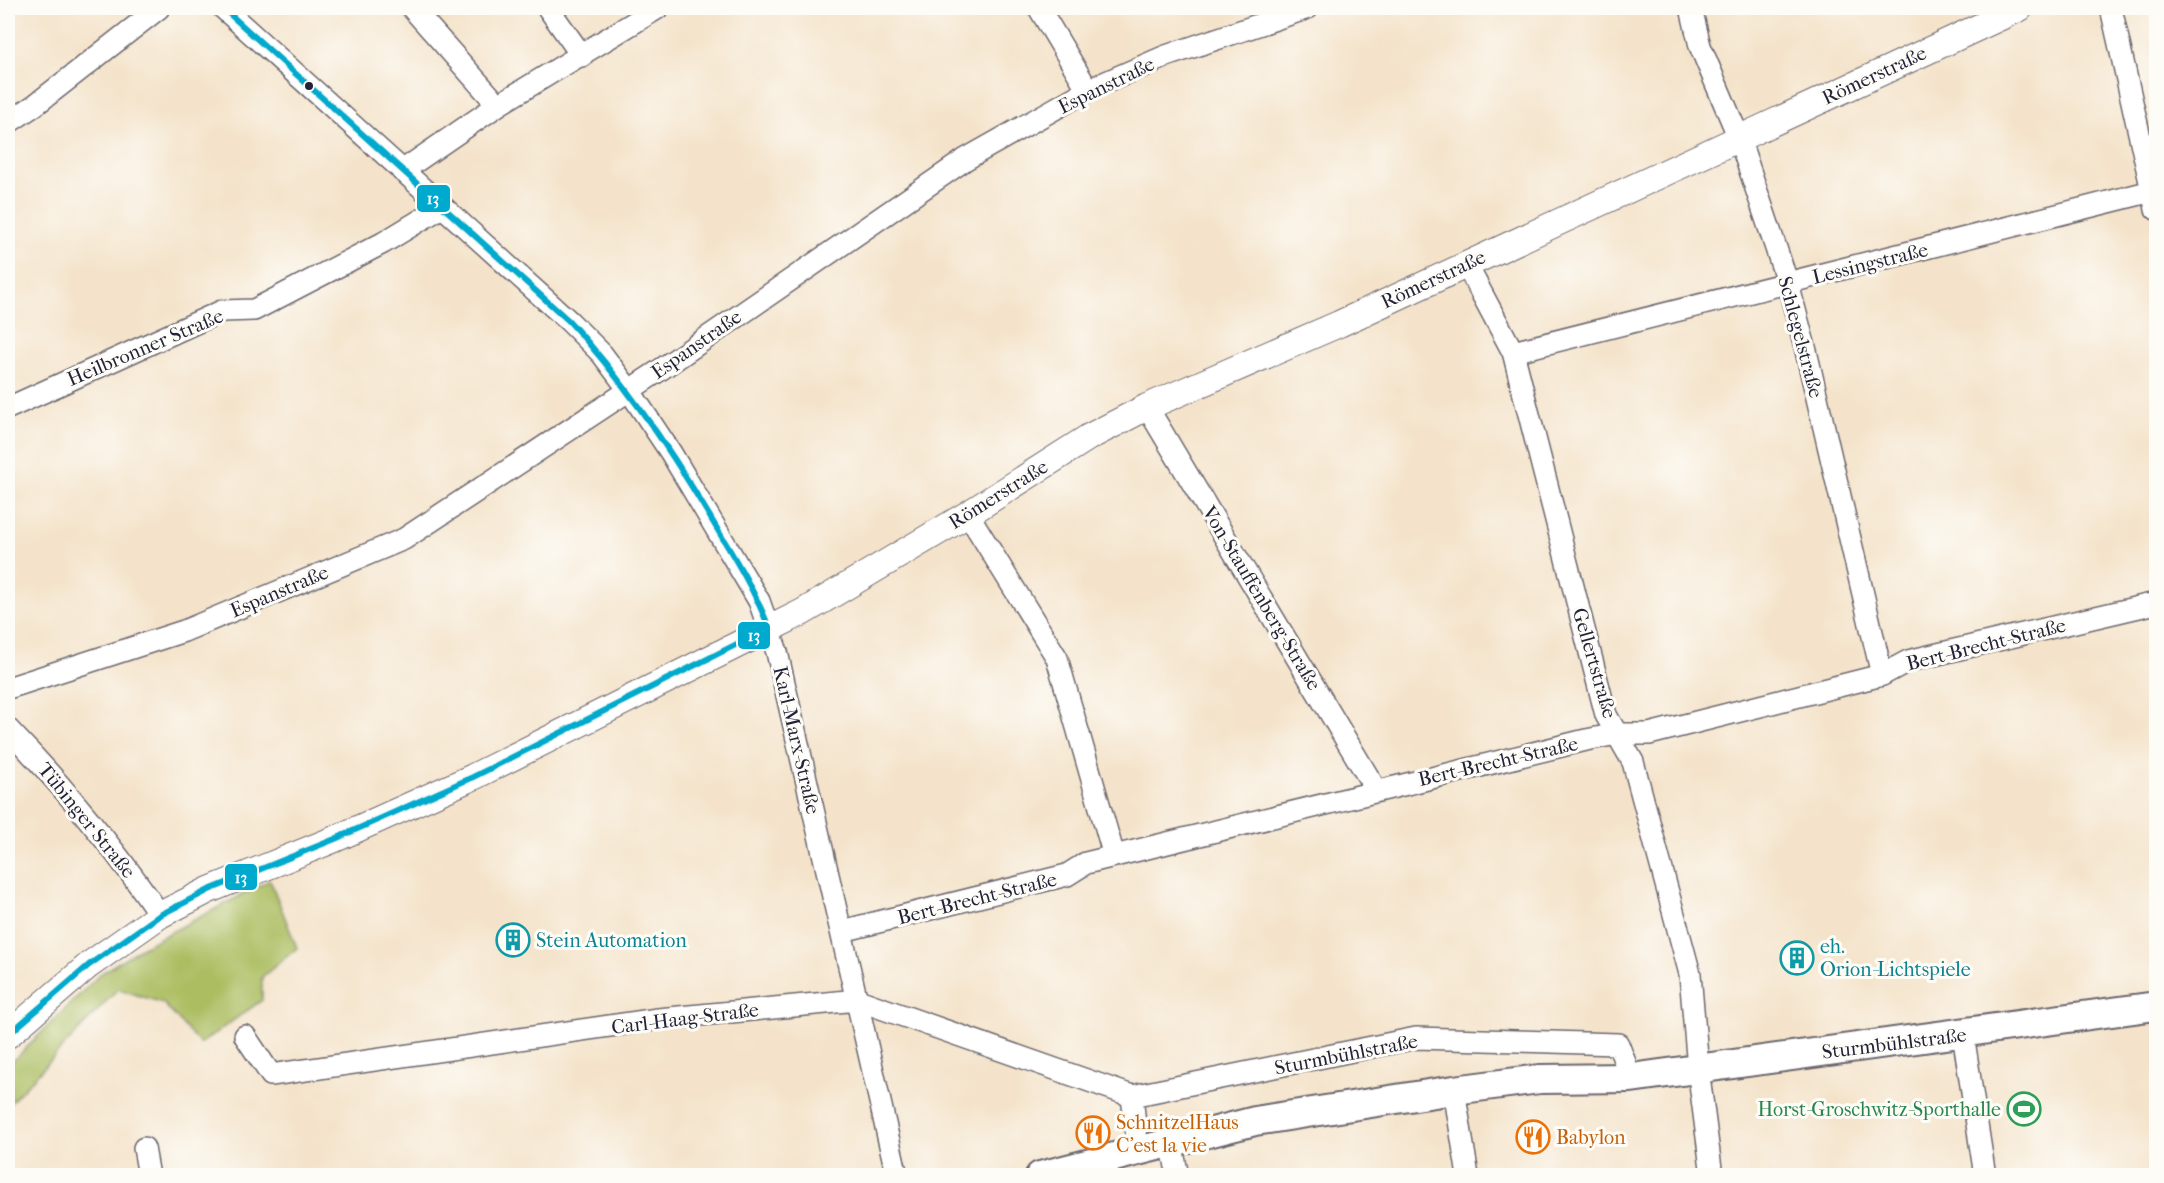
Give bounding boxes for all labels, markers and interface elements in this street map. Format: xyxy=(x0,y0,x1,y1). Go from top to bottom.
street label: Römerstraße xyxy=(1818,41,1930,110)
street label: Espanstraße xyxy=(1054,52,1158,119)
unlabelled marker xyxy=(303,80,315,92)
line badge: 13 xyxy=(416,184,451,213)
text: 13 xyxy=(427,189,439,209)
street label: Lessingstraße xyxy=(1810,238,1930,289)
street label: Römerstraße xyxy=(1377,245,1489,314)
street label: Schlegelstraße xyxy=(1773,274,1828,400)
street label: Heilbronner Straße xyxy=(64,304,227,391)
street label: Espanstraße xyxy=(647,305,746,384)
street label: Römerstraße xyxy=(945,455,1052,534)
street label: Von-Stauffenberg-Straße xyxy=(1197,501,1326,695)
street label: Espanstraße xyxy=(227,560,332,622)
street label: Gellertstraße xyxy=(1568,605,1621,721)
street label: Bert-Brecht-Straße xyxy=(1904,614,2068,675)
line badge: 13 xyxy=(737,621,771,650)
text: 13 xyxy=(748,626,760,646)
street label: Karl-Marx-Straße xyxy=(768,664,825,816)
street label: Bert-Brecht-Straße xyxy=(1416,732,1580,791)
street label: Tübinger Straße xyxy=(33,758,140,883)
line badge: 13 xyxy=(224,863,258,891)
text: 13 xyxy=(235,868,247,888)
street label: Bert-Brecht-Straße xyxy=(895,868,1059,929)
building icon: Stein Automation xyxy=(495,922,531,958)
place label: Stein Automation xyxy=(536,929,687,952)
place label: eh. Orion-Lichtspiele xyxy=(1820,935,1971,981)
building icon: eh. Orion-Lichtspiele xyxy=(1779,940,1815,976)
street label: Carl-Haag-Straße xyxy=(610,998,760,1039)
street label: Sturmbühlstraße xyxy=(1821,1023,1968,1064)
street label: Sturmbühlstraße xyxy=(1273,1029,1420,1080)
sports icon: Horst-Groschwitz-Sporthalle xyxy=(2006,1091,2042,1127)
place label: Horst-Groschwitz-Sporthalle xyxy=(1758,1098,2001,1121)
place label: SchnitzelHaus C'est la vie xyxy=(1116,1111,1239,1157)
restaurant icon: SchnitzelHaus C'est la vie xyxy=(1075,1115,1111,1151)
restaurant icon: Babylon xyxy=(1515,1119,1551,1155)
place label: Babylon xyxy=(1556,1126,1626,1149)

